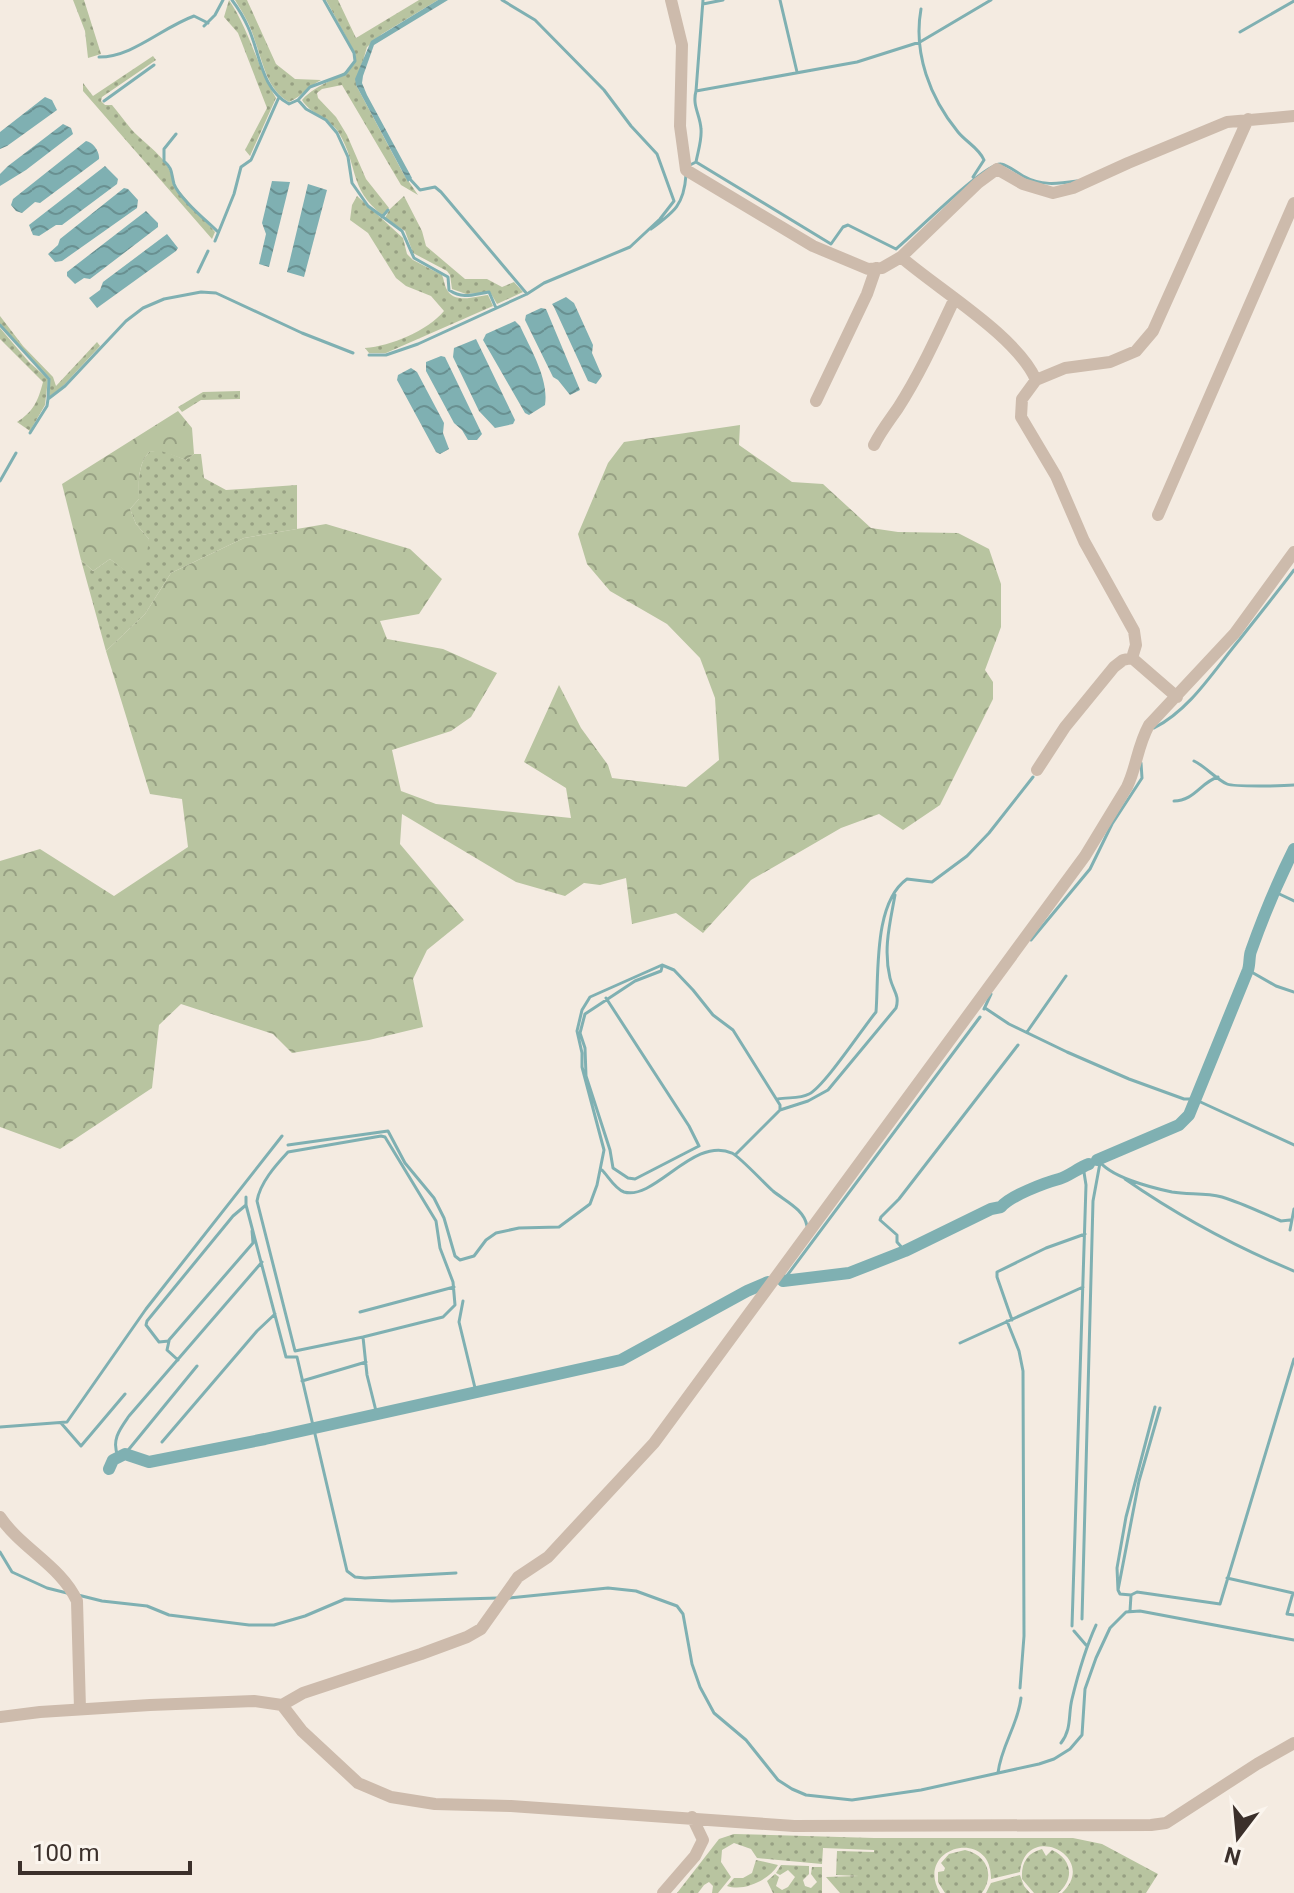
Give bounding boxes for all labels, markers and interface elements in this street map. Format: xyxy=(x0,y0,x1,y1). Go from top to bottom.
north arrow xyxy=(1198,1797,1278,1877)
scale bar xyxy=(20,1825,190,1875)
text: 100 m xyxy=(32,1839,99,1867)
text: N xyxy=(1222,1842,1244,1870)

